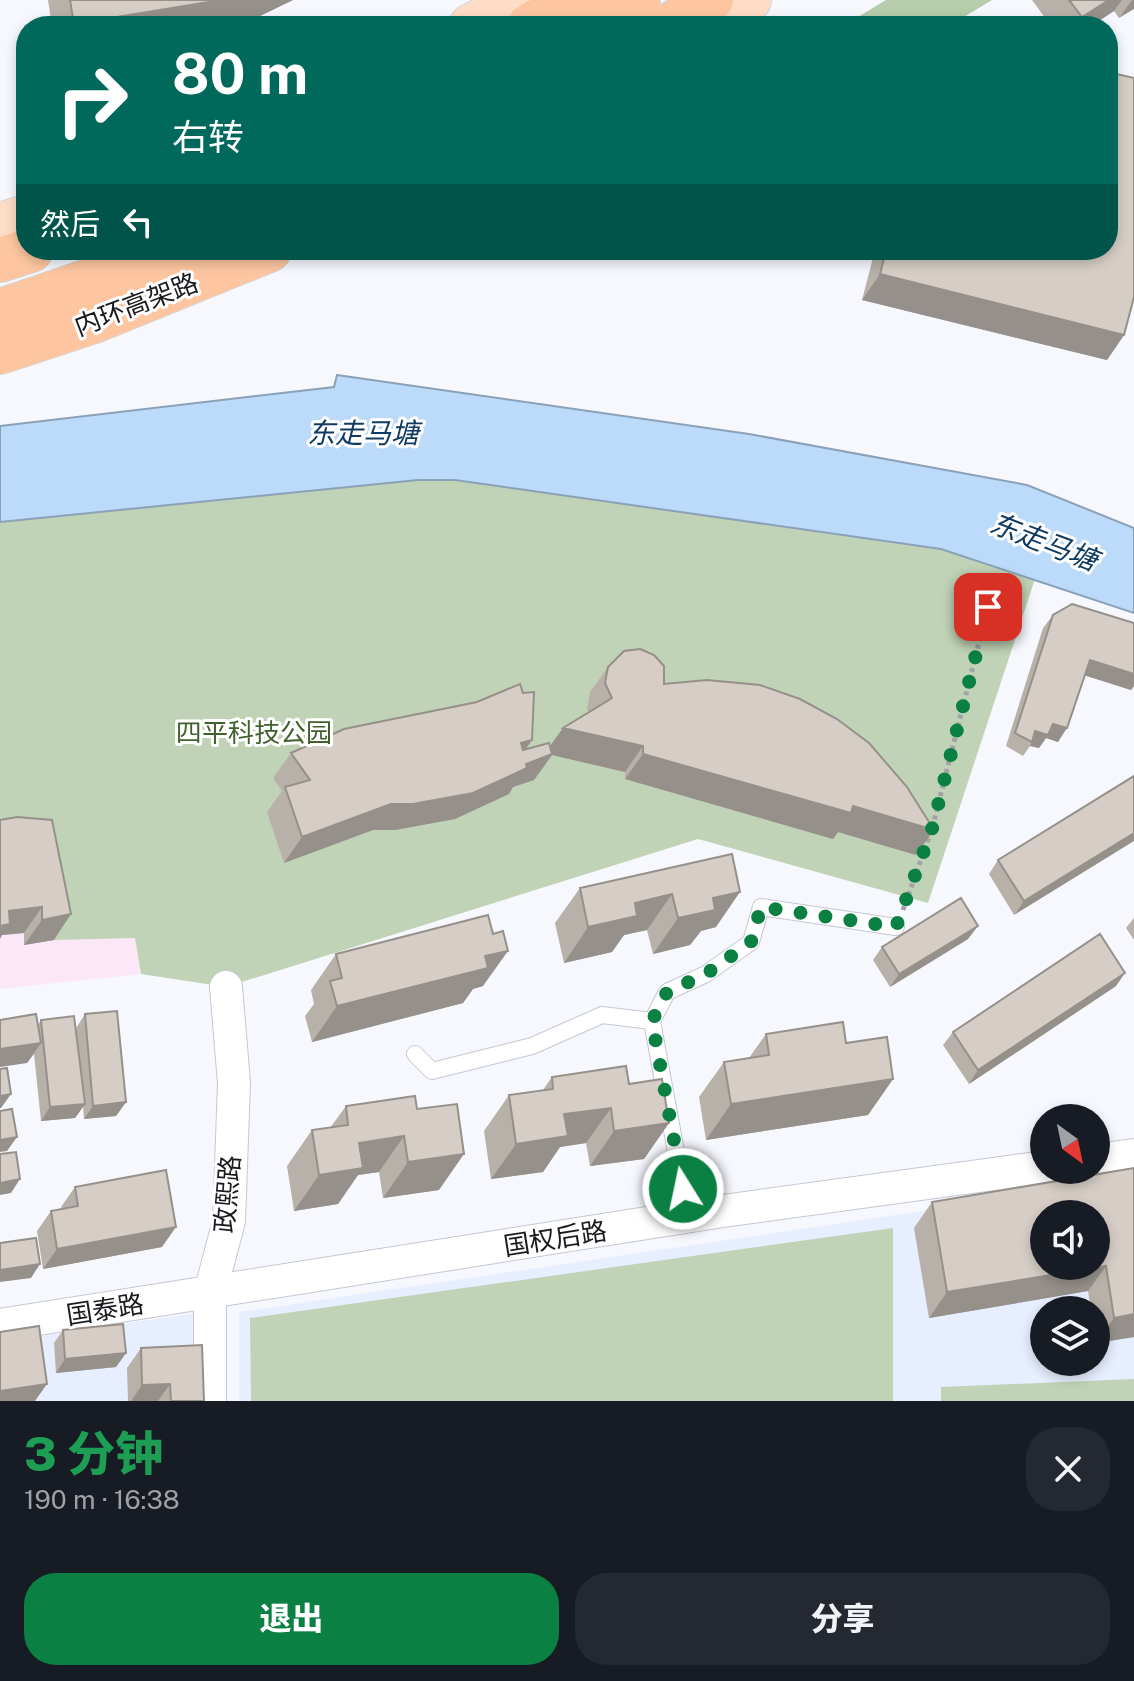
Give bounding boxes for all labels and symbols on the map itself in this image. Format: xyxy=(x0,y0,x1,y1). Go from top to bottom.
street label: 内环高架路 xyxy=(70,266,202,342)
water label: 东走马塘 xyxy=(307,416,423,449)
water label: 东走马塘 xyxy=(986,506,1106,578)
pin xyxy=(954,573,1022,641)
park label: 四平科技公园 xyxy=(176,717,332,748)
north arrow xyxy=(1030,1104,1110,1184)
position arrow xyxy=(641,1147,725,1231)
street label: 政熙路 xyxy=(208,1154,246,1234)
street label: 国权后路 xyxy=(501,1215,609,1261)
street label: 国泰路 xyxy=(64,1288,146,1330)

